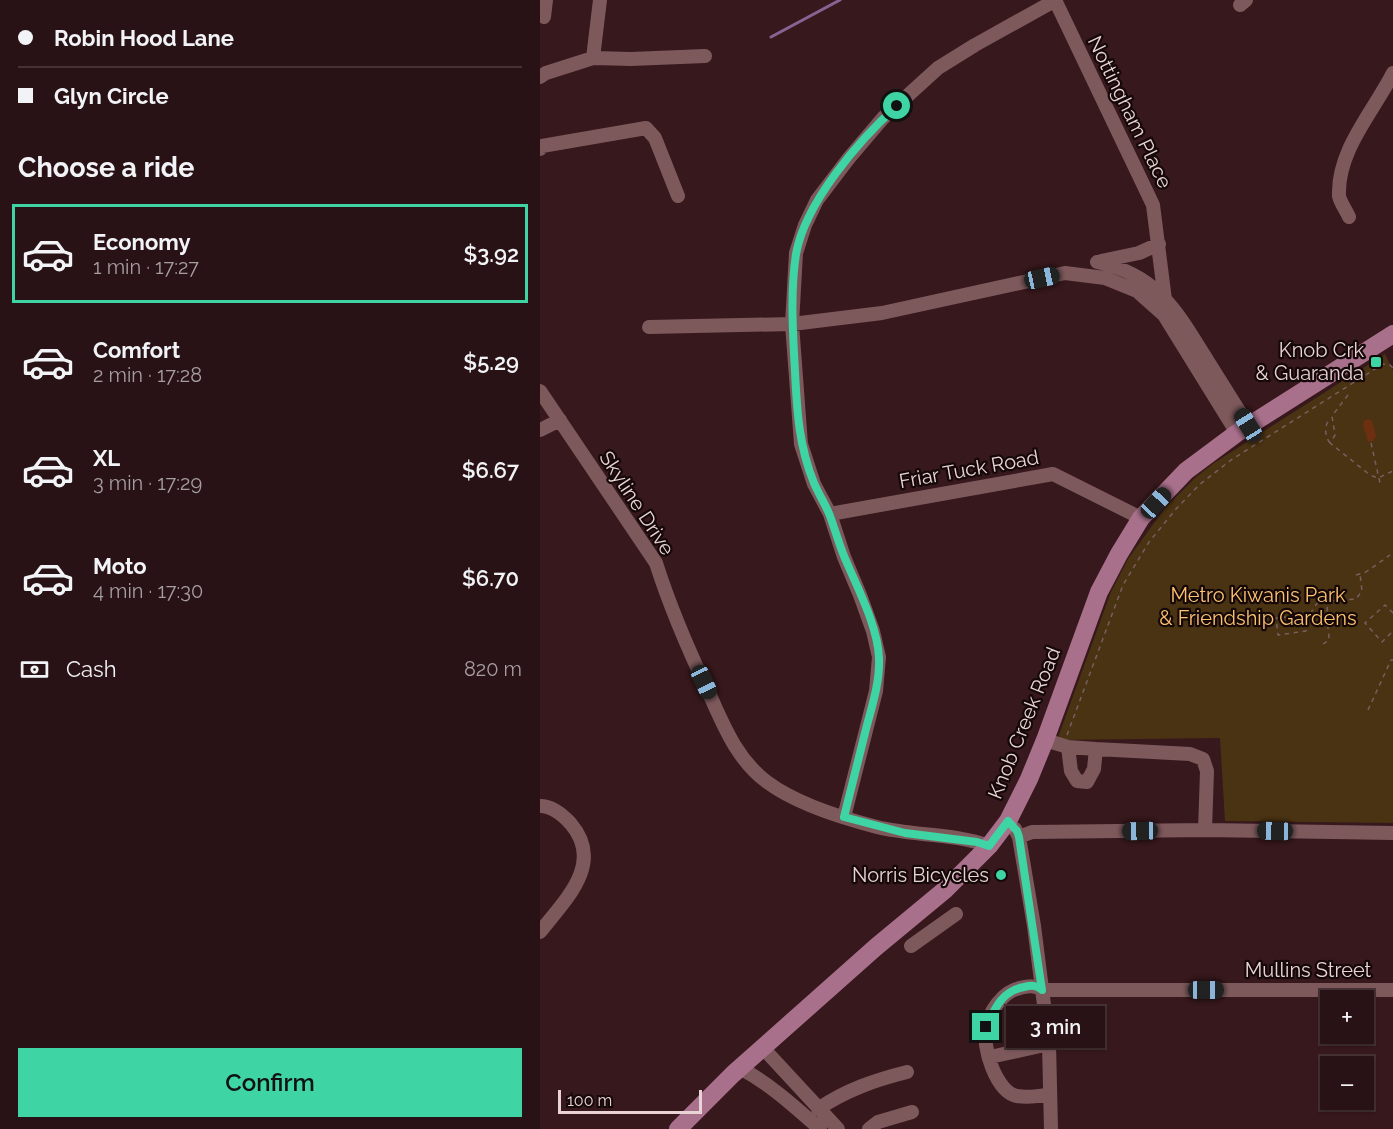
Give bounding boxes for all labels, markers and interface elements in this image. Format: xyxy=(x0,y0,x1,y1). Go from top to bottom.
text: Robin Hood Lane xyxy=(54,25,234,51)
street label: Nottingham Place xyxy=(1083,32,1177,192)
text: Glyn Circle xyxy=(54,83,169,109)
route start xyxy=(883,92,910,119)
text: Choose a ride xyxy=(18,152,194,183)
icon: car xyxy=(21,227,75,281)
text: Economy xyxy=(93,229,191,255)
text: $3.92 xyxy=(463,241,519,267)
text: 1 min · 17:27 xyxy=(93,255,199,279)
car xyxy=(1023,265,1061,291)
icon: car xyxy=(21,335,75,389)
text: Comfort xyxy=(93,337,180,363)
place label: Knob Crk & Guaranda xyxy=(1256,338,1364,385)
text: $5.29 xyxy=(463,349,519,375)
marker: Knob Crk & Guaranda xyxy=(1369,355,1383,369)
text: 2 min · 17:28 xyxy=(93,363,202,387)
car xyxy=(1231,405,1265,445)
icon: car xyxy=(21,443,75,497)
text: XL xyxy=(93,445,120,471)
street label: Friar Tuck Road xyxy=(897,445,1041,493)
street label: Skyline Drive xyxy=(594,446,680,560)
text: $6.67 xyxy=(462,457,519,483)
text: 3 min · 17:29 xyxy=(93,471,202,495)
car xyxy=(1137,484,1175,522)
icon: car xyxy=(21,551,75,605)
text: Moto xyxy=(93,553,147,579)
text: $6.70 xyxy=(462,565,519,591)
text: 4 min · 17:30 xyxy=(93,579,203,603)
park label: Metro Kiwanis Park & Friendship Gardens xyxy=(1159,583,1357,630)
street label: Knob Creek Road xyxy=(983,644,1065,802)
icon: cash xyxy=(18,653,51,686)
text: Cash xyxy=(66,656,117,682)
text: 820 m xyxy=(464,657,522,681)
car xyxy=(688,662,720,702)
car xyxy=(1122,822,1158,840)
car xyxy=(1257,822,1293,840)
place label: Norris Bicycles xyxy=(852,863,989,887)
marker: Norris Bicycles xyxy=(994,868,1008,882)
street label: Mullins Street xyxy=(1245,958,1372,982)
car xyxy=(1188,981,1224,999)
map controls xyxy=(1320,990,1374,1110)
button: + xyxy=(1320,990,1374,1044)
callout: 3 min xyxy=(1007,1006,1106,1048)
route end xyxy=(972,1013,999,1040)
text: 3 min xyxy=(1030,1015,1081,1039)
button: Confirm xyxy=(18,1048,522,1117)
button: − xyxy=(1320,1056,1374,1110)
scale bar xyxy=(558,1087,702,1114)
text: 100 m xyxy=(567,1091,612,1110)

